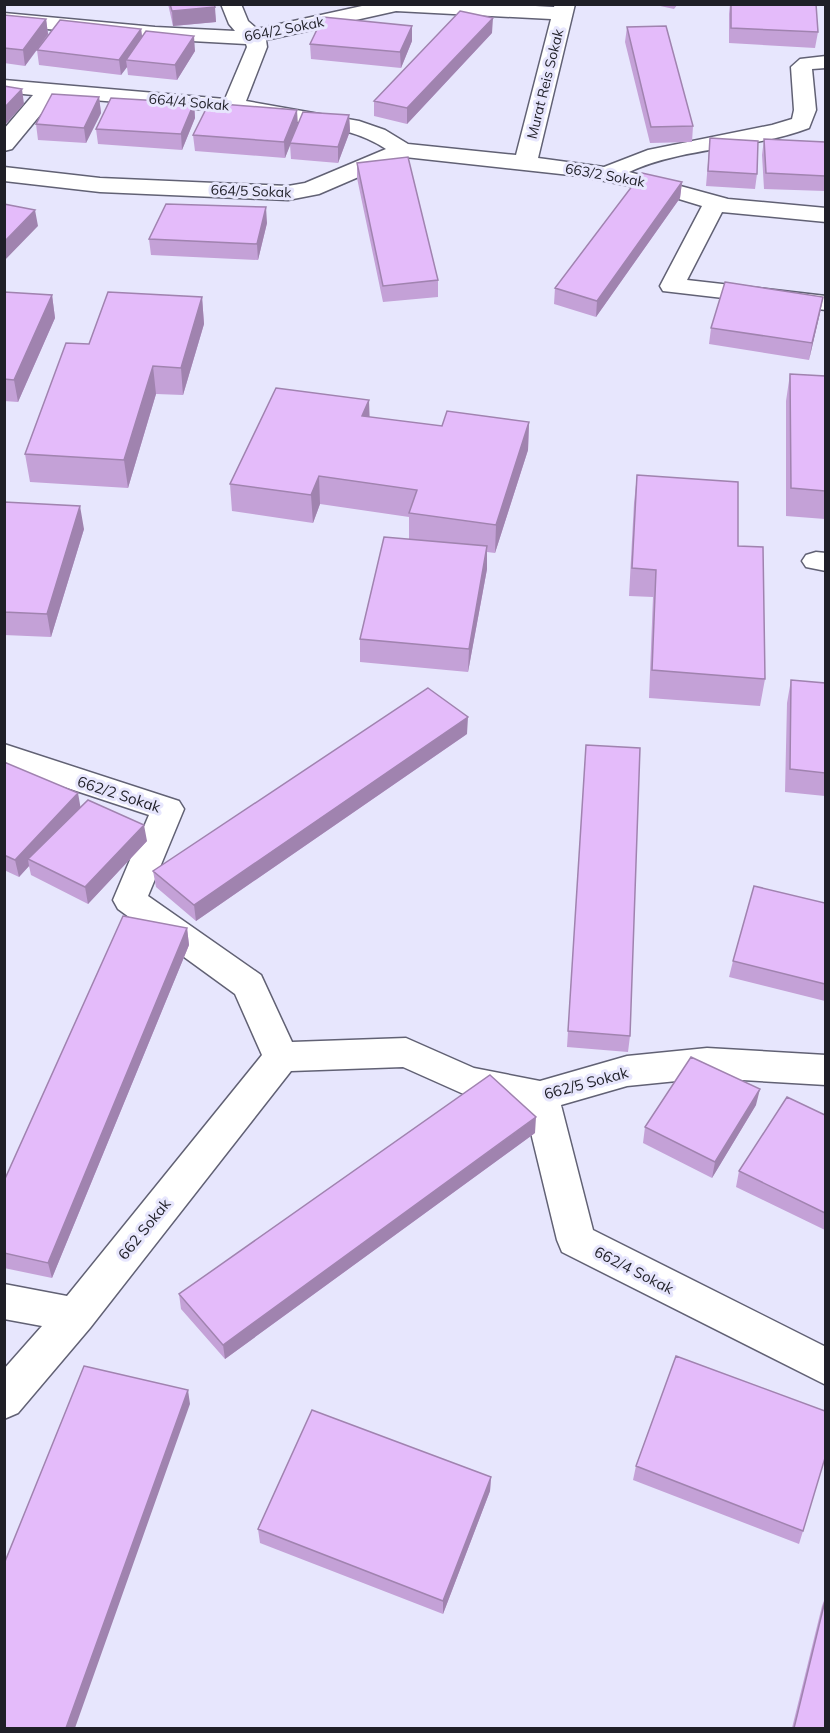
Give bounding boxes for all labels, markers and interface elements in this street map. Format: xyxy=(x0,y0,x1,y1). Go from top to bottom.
street label: 664/2 Sokak xyxy=(243,12,326,46)
street label: Murat Reis Sokak xyxy=(523,26,568,141)
street label: 664/4 Sokak xyxy=(148,90,231,115)
street label: 663/2 Sokak xyxy=(564,159,647,191)
street label: 664/5 Sokak xyxy=(210,181,292,201)
street label: 662/2 Sokak xyxy=(75,772,163,816)
street label: 662/5 Sokak xyxy=(542,1063,630,1103)
street label: 662 Sokak xyxy=(114,1194,175,1263)
street label: 662/4 Sokak xyxy=(591,1242,677,1298)

